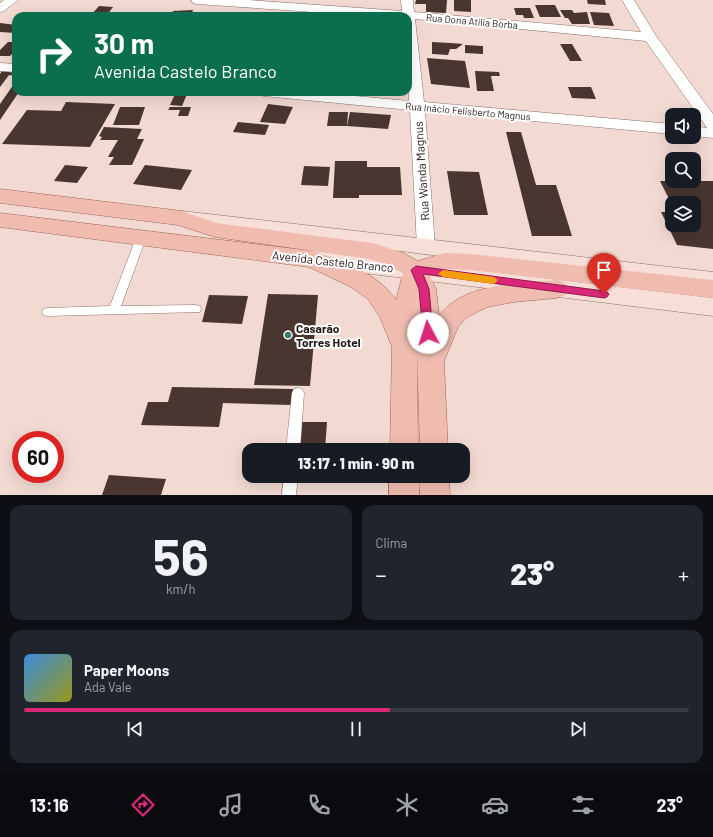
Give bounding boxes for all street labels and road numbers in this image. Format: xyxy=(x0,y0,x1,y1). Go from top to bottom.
street label: Rua Dona Atília Borba xyxy=(425,11,519,31)
street label: Rua Inácio Felisberto Magnus xyxy=(405,100,531,122)
street label: Rua Wanda Magnus xyxy=(411,121,431,221)
street label: Avenida Castelo Branco xyxy=(272,248,394,274)

